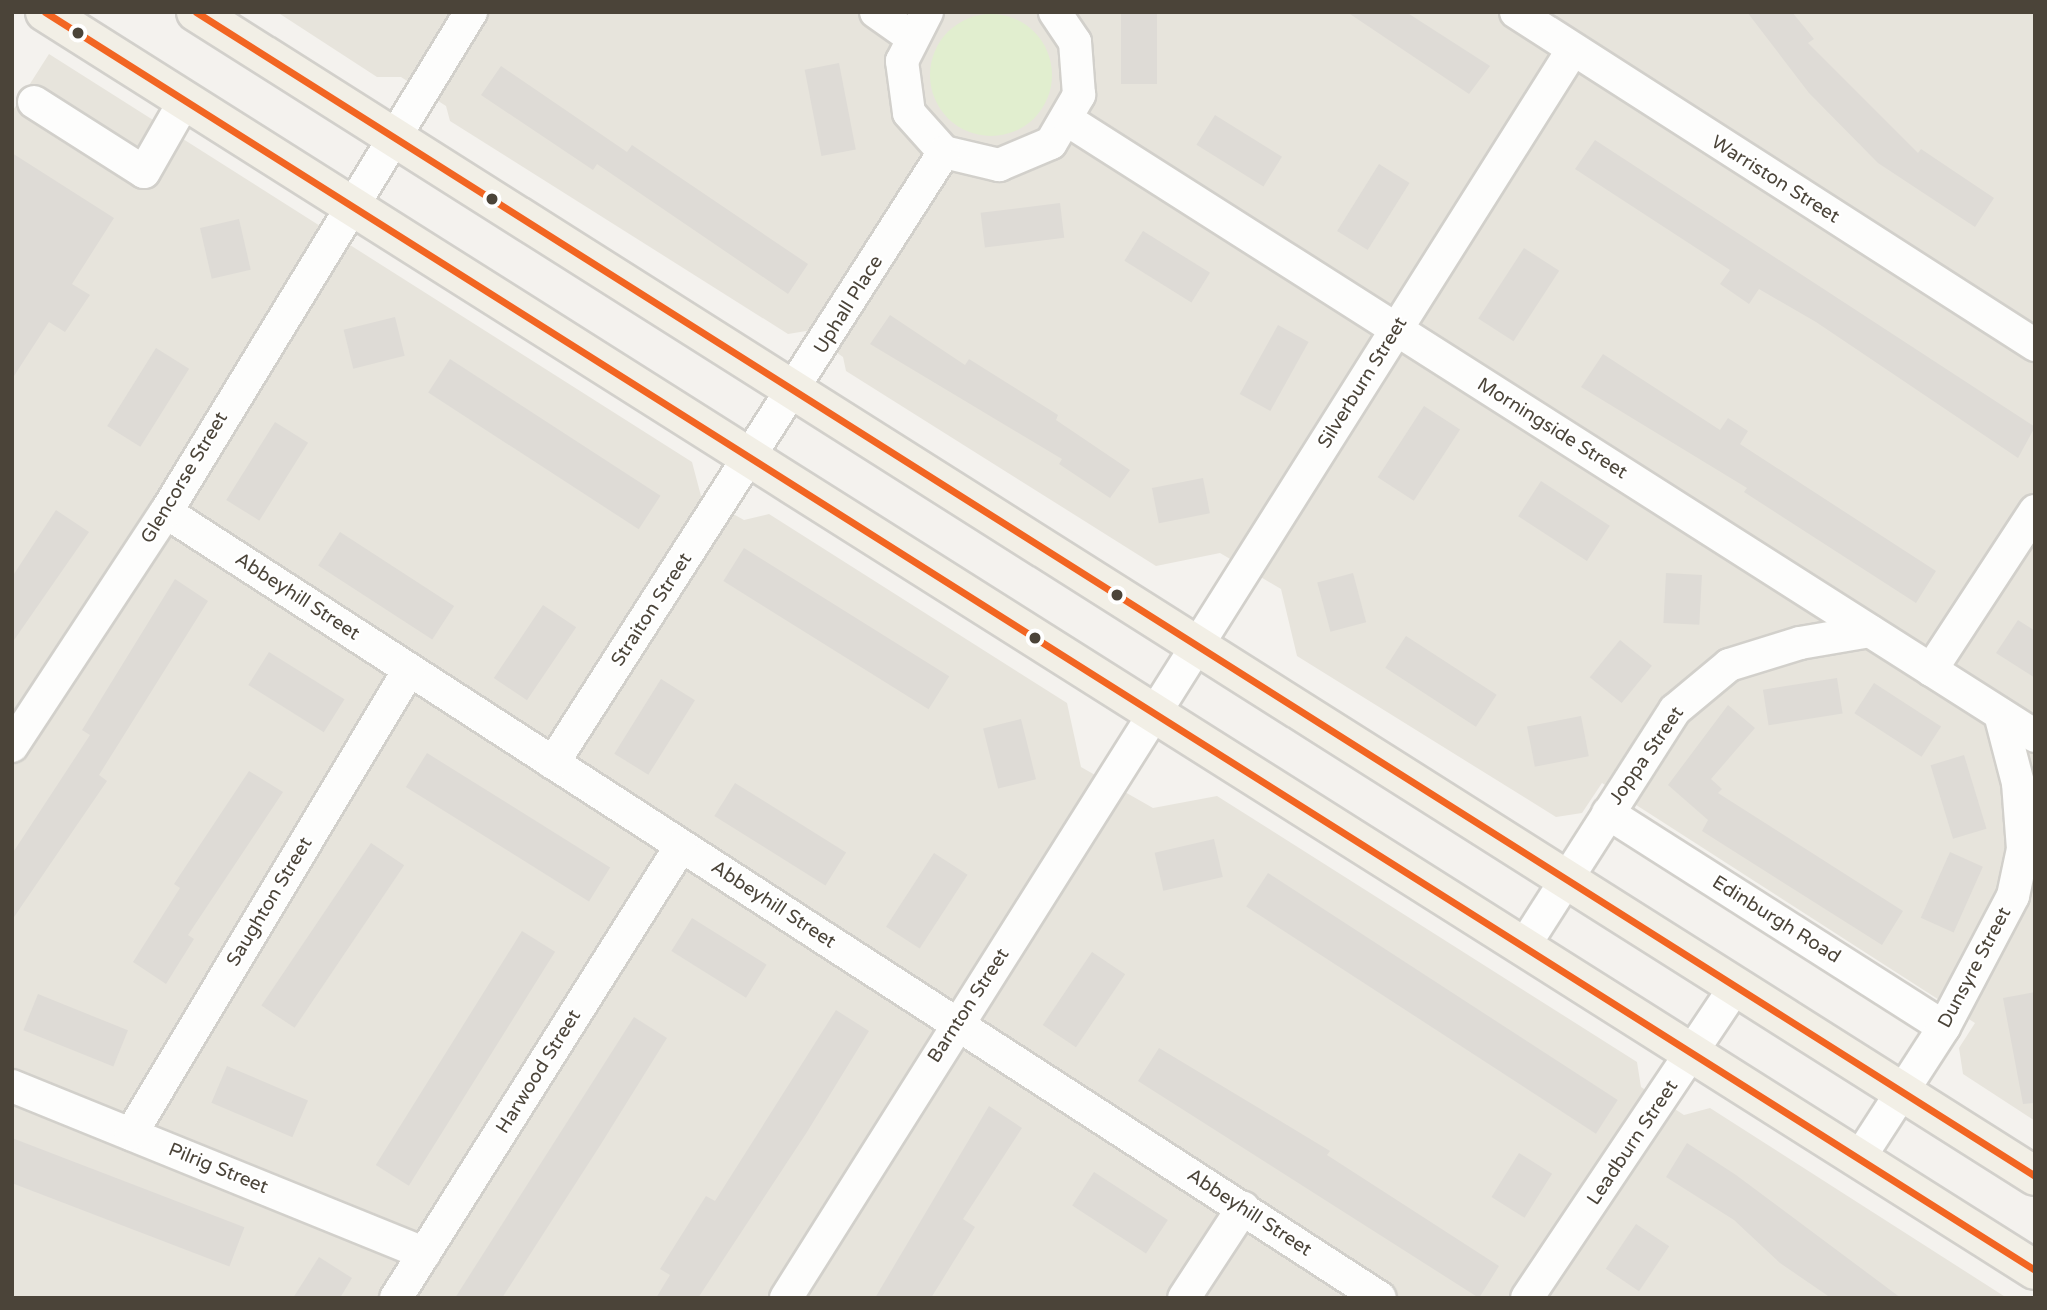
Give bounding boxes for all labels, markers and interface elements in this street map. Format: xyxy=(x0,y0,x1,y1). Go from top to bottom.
unlabelled marker xyxy=(71,26,85,40)
street label: Warriston Street xyxy=(1707,131,1843,229)
unlabelled marker xyxy=(485,192,499,206)
street label: Uphall Place xyxy=(810,252,888,358)
street label: Silverburn Street xyxy=(1313,313,1413,453)
street label: Morningside Street xyxy=(1473,374,1631,484)
street label: Glencorse Street xyxy=(137,408,233,548)
street label: Abbeyhill Street xyxy=(230,548,364,646)
street label: Straiton Street xyxy=(607,549,697,671)
unlabelled marker xyxy=(1110,588,1124,602)
unlabelled marker xyxy=(1028,631,1042,645)
street label: Joppa Street xyxy=(1605,703,1689,809)
street label: Saughton Street xyxy=(222,833,318,971)
street label: Abbeyhill Street xyxy=(706,856,840,954)
street label: Edinburgh Road xyxy=(1708,871,1844,969)
street label: Dunsyre Street xyxy=(1934,904,2016,1032)
street label: Barnton Street xyxy=(924,944,1014,1068)
street label: Harwood Street xyxy=(492,1006,586,1138)
street label: Leadburn Street xyxy=(1583,1076,1683,1210)
street label: Pilrig Street xyxy=(165,1139,271,1199)
street label: Abbeyhill Street xyxy=(1182,1164,1316,1262)

